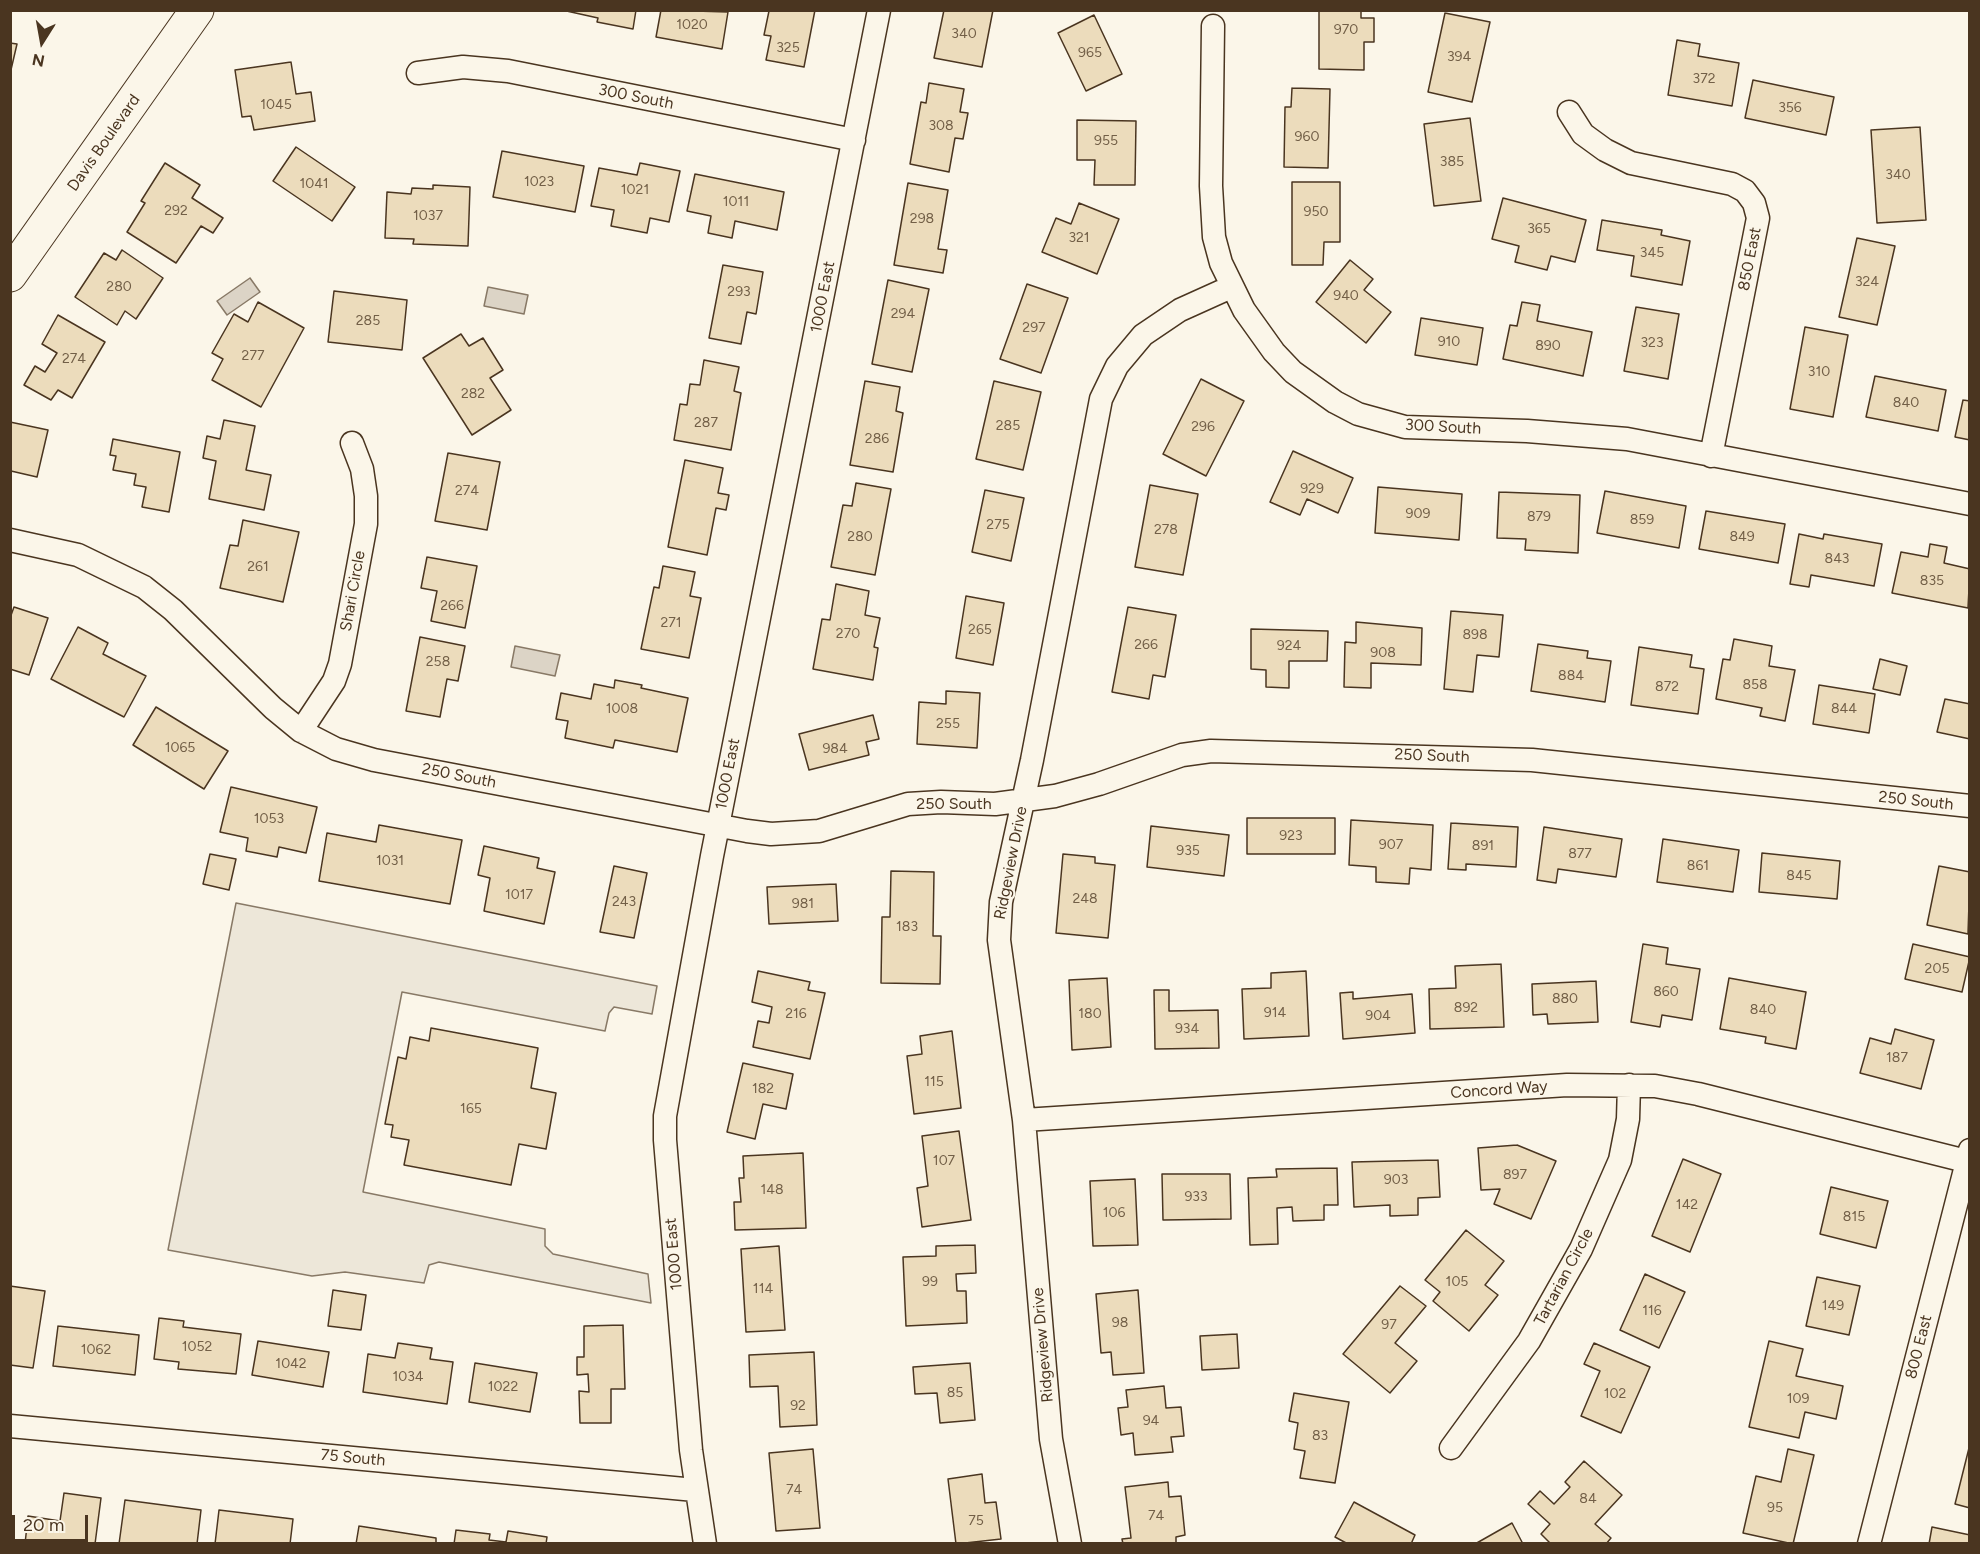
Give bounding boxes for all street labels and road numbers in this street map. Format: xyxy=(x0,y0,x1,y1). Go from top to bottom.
street label: 300 South xyxy=(597,80,675,114)
street label: Davis Boulevard xyxy=(64,91,144,195)
street label: 850 East xyxy=(1734,226,1766,292)
street label: 1000 East xyxy=(807,260,839,334)
street label: 300 South xyxy=(1404,415,1482,439)
street label: Shari Circle xyxy=(336,549,370,633)
street label: 1000 East xyxy=(712,737,744,811)
street label: 250 South xyxy=(1394,745,1470,767)
street label: 250 South xyxy=(420,759,498,793)
street label: 250 South xyxy=(1878,788,1954,814)
street label: 250 South xyxy=(916,794,992,814)
street label: Ridgeview Drive xyxy=(991,805,1031,921)
street label: Concord Way xyxy=(1450,1077,1548,1103)
street label: 1000 East xyxy=(661,1217,687,1291)
street label: Tartarian Circle xyxy=(1530,1225,1598,1329)
street label: Ridgeview Drive xyxy=(1028,1287,1058,1403)
street label: 800 East xyxy=(1902,1313,1936,1381)
street label: 75 South xyxy=(320,1446,386,1470)

